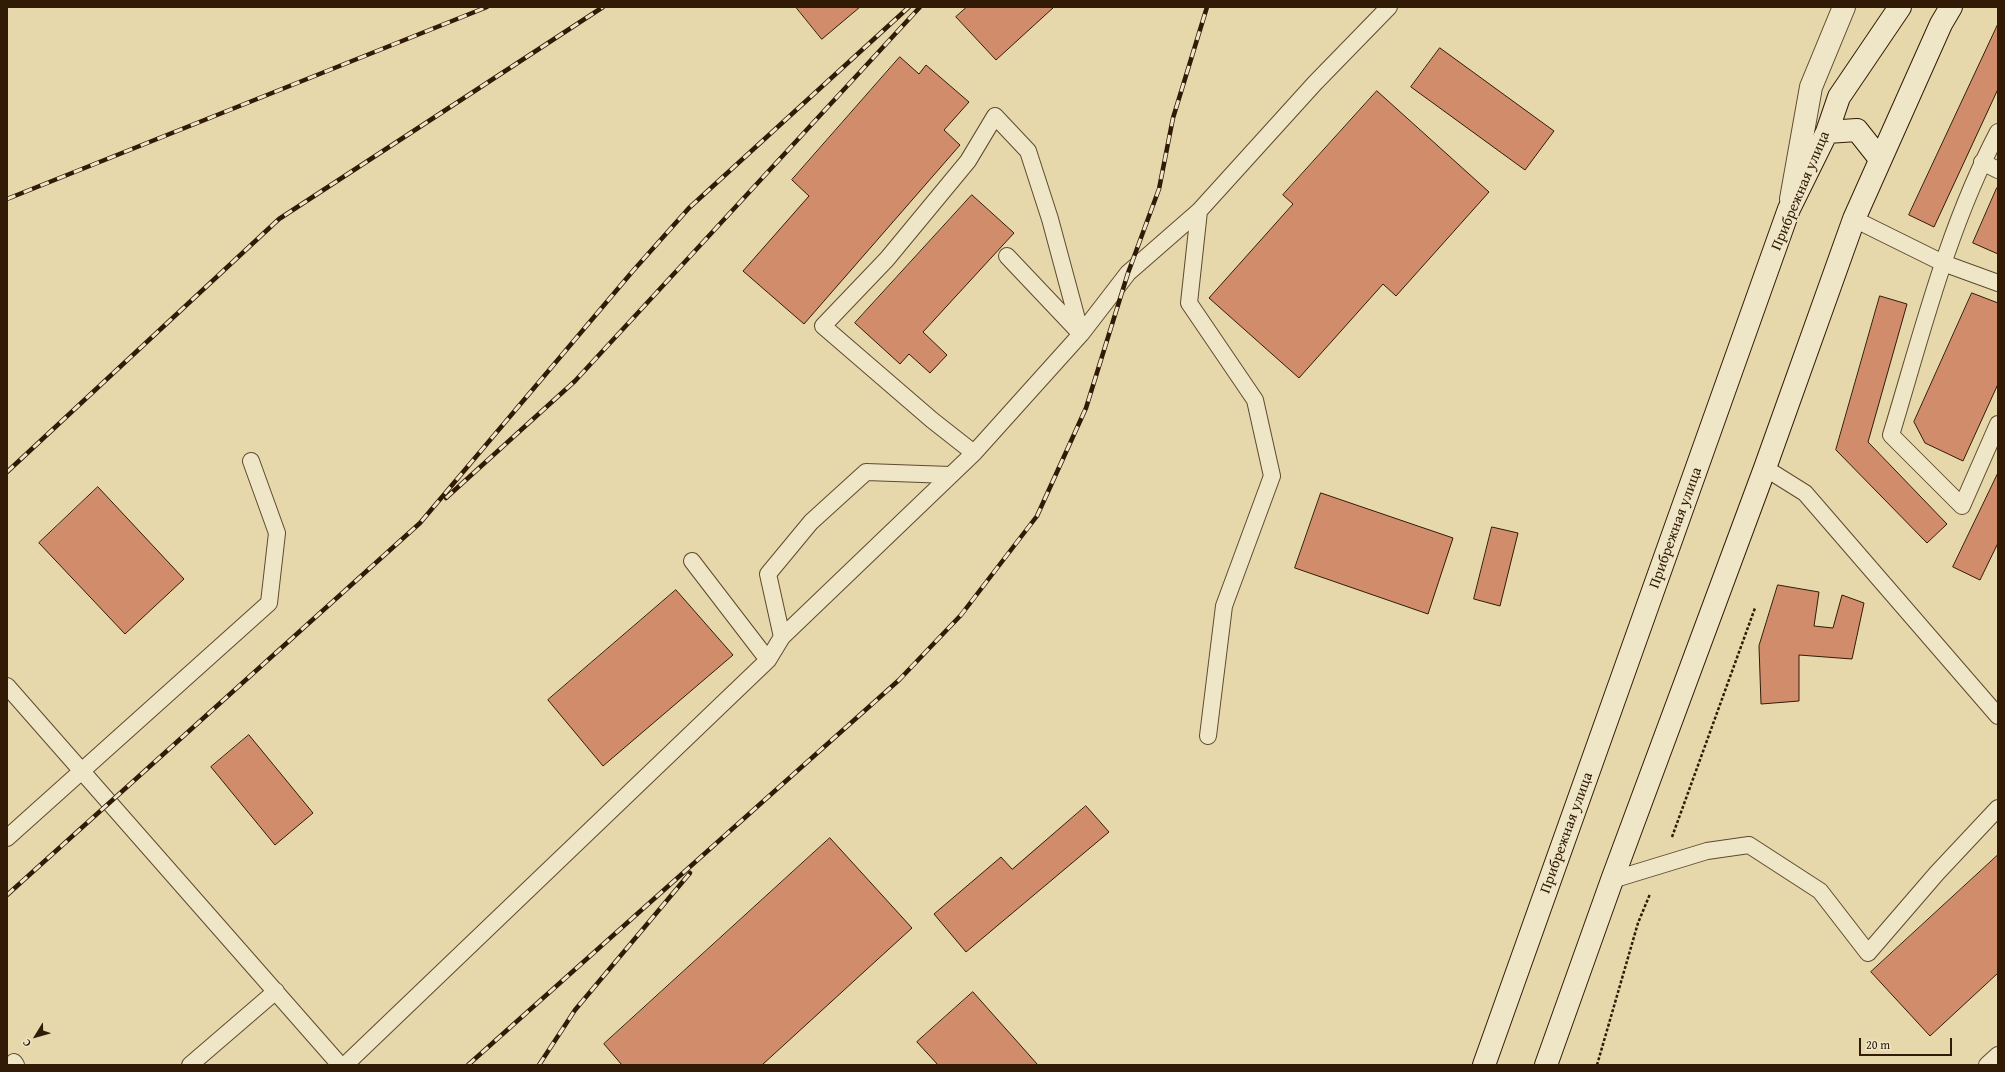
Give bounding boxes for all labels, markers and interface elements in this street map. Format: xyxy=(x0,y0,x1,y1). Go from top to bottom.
street label: Прибрежная улица xyxy=(1768,129,1834,253)
street label: Прибрежная улица xyxy=(1646,465,1706,591)
street label: Прибрежная улица xyxy=(1537,770,1597,896)
north arrow xyxy=(16,1016,56,1056)
scale bar xyxy=(1861,1030,1954,1056)
text: С xyxy=(18,1036,35,1051)
text: 20 m xyxy=(1866,1036,1890,1053)

